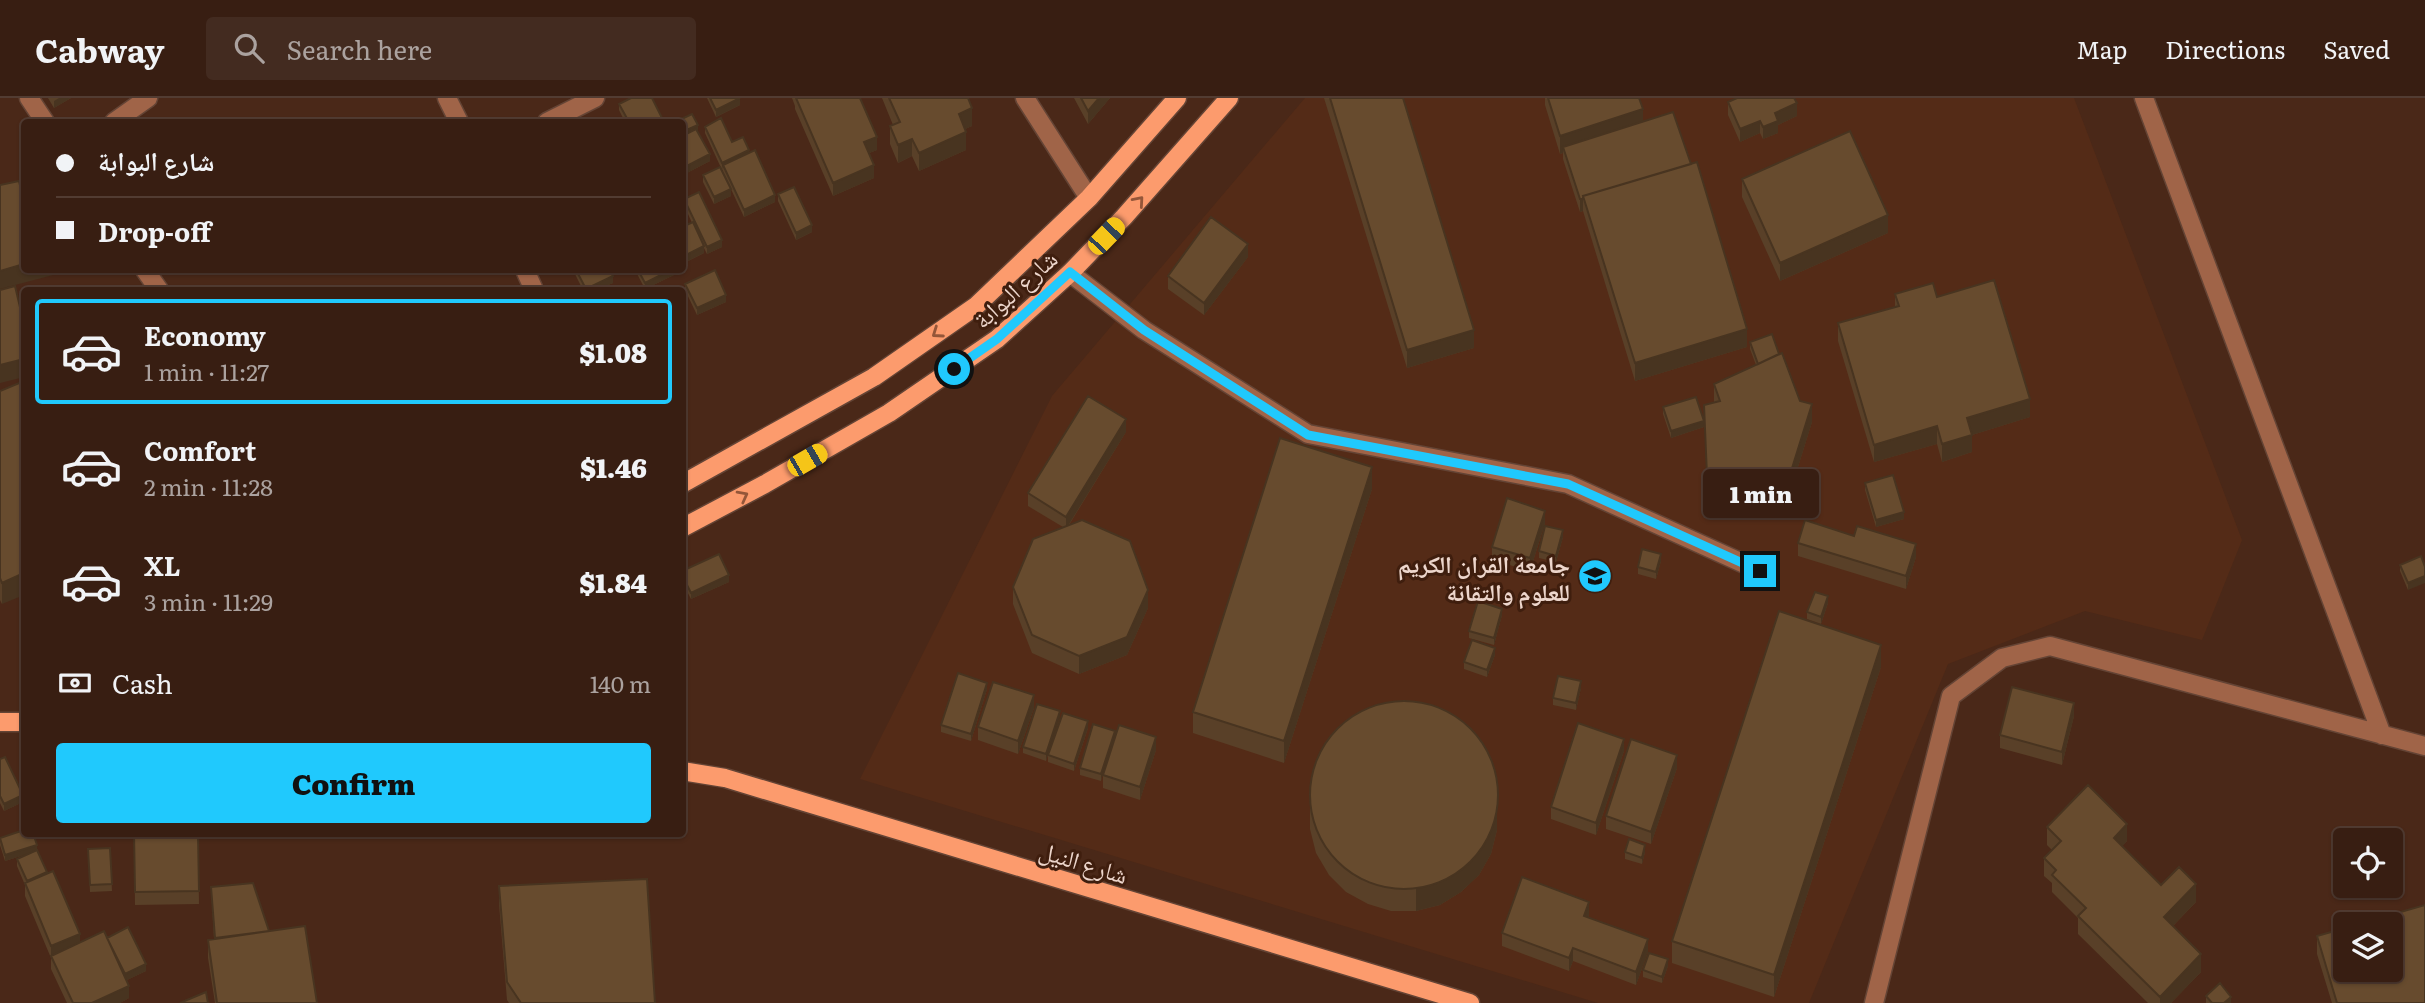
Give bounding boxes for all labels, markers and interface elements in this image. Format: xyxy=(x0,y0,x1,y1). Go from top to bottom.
search box xyxy=(206,17,696,80)
text: Cabway xyxy=(35,24,164,73)
icon: search xyxy=(230,29,268,67)
text: Search here xyxy=(286,29,432,68)
text: Map xyxy=(2076,31,2127,66)
text: Directions xyxy=(2165,31,2285,66)
text: Saved xyxy=(2323,31,2390,66)
text: شارع البوابة xyxy=(98,140,214,179)
one-way arrow xyxy=(1131,196,1143,209)
text: Drop-off xyxy=(98,211,211,250)
car xyxy=(1084,214,1129,258)
street label: شارع البوابة xyxy=(964,241,1064,335)
text: Economy xyxy=(144,315,266,354)
icon: car xyxy=(60,320,123,383)
one-way arrow xyxy=(932,325,945,337)
text: $1.08 xyxy=(579,332,647,371)
route start xyxy=(938,353,970,385)
text: 1 min · 11:27 xyxy=(144,354,269,388)
text: Comfort xyxy=(144,430,256,469)
icon: car xyxy=(60,435,123,498)
car xyxy=(784,440,831,480)
text: $1.46 xyxy=(580,447,647,486)
text: 2 min · 11:28 xyxy=(144,469,273,503)
callout: 1 min xyxy=(1702,470,1818,518)
text: 1 min xyxy=(1730,476,1792,510)
one-way arrow xyxy=(736,490,748,504)
text: XL xyxy=(144,545,181,584)
place label: جامعة القران الكريم للعلوم والتقانة xyxy=(1398,545,1570,610)
icon: car xyxy=(60,550,123,613)
route end xyxy=(1744,555,1776,587)
school or university icon: جامعة القران الكريم للعلوم والتقانة xyxy=(1576,557,1614,595)
text: $1.84 xyxy=(579,562,647,601)
text: 3 min · 11:29 xyxy=(144,584,273,618)
text: Cash xyxy=(112,663,173,702)
icon: cash xyxy=(56,664,94,702)
text: 140 m xyxy=(590,666,651,700)
button: Confirm xyxy=(56,743,651,823)
map controls xyxy=(2333,828,2403,982)
button: locate xyxy=(2333,828,2403,898)
street label: شارع النيل xyxy=(1035,831,1133,891)
button: layers xyxy=(2333,912,2403,982)

